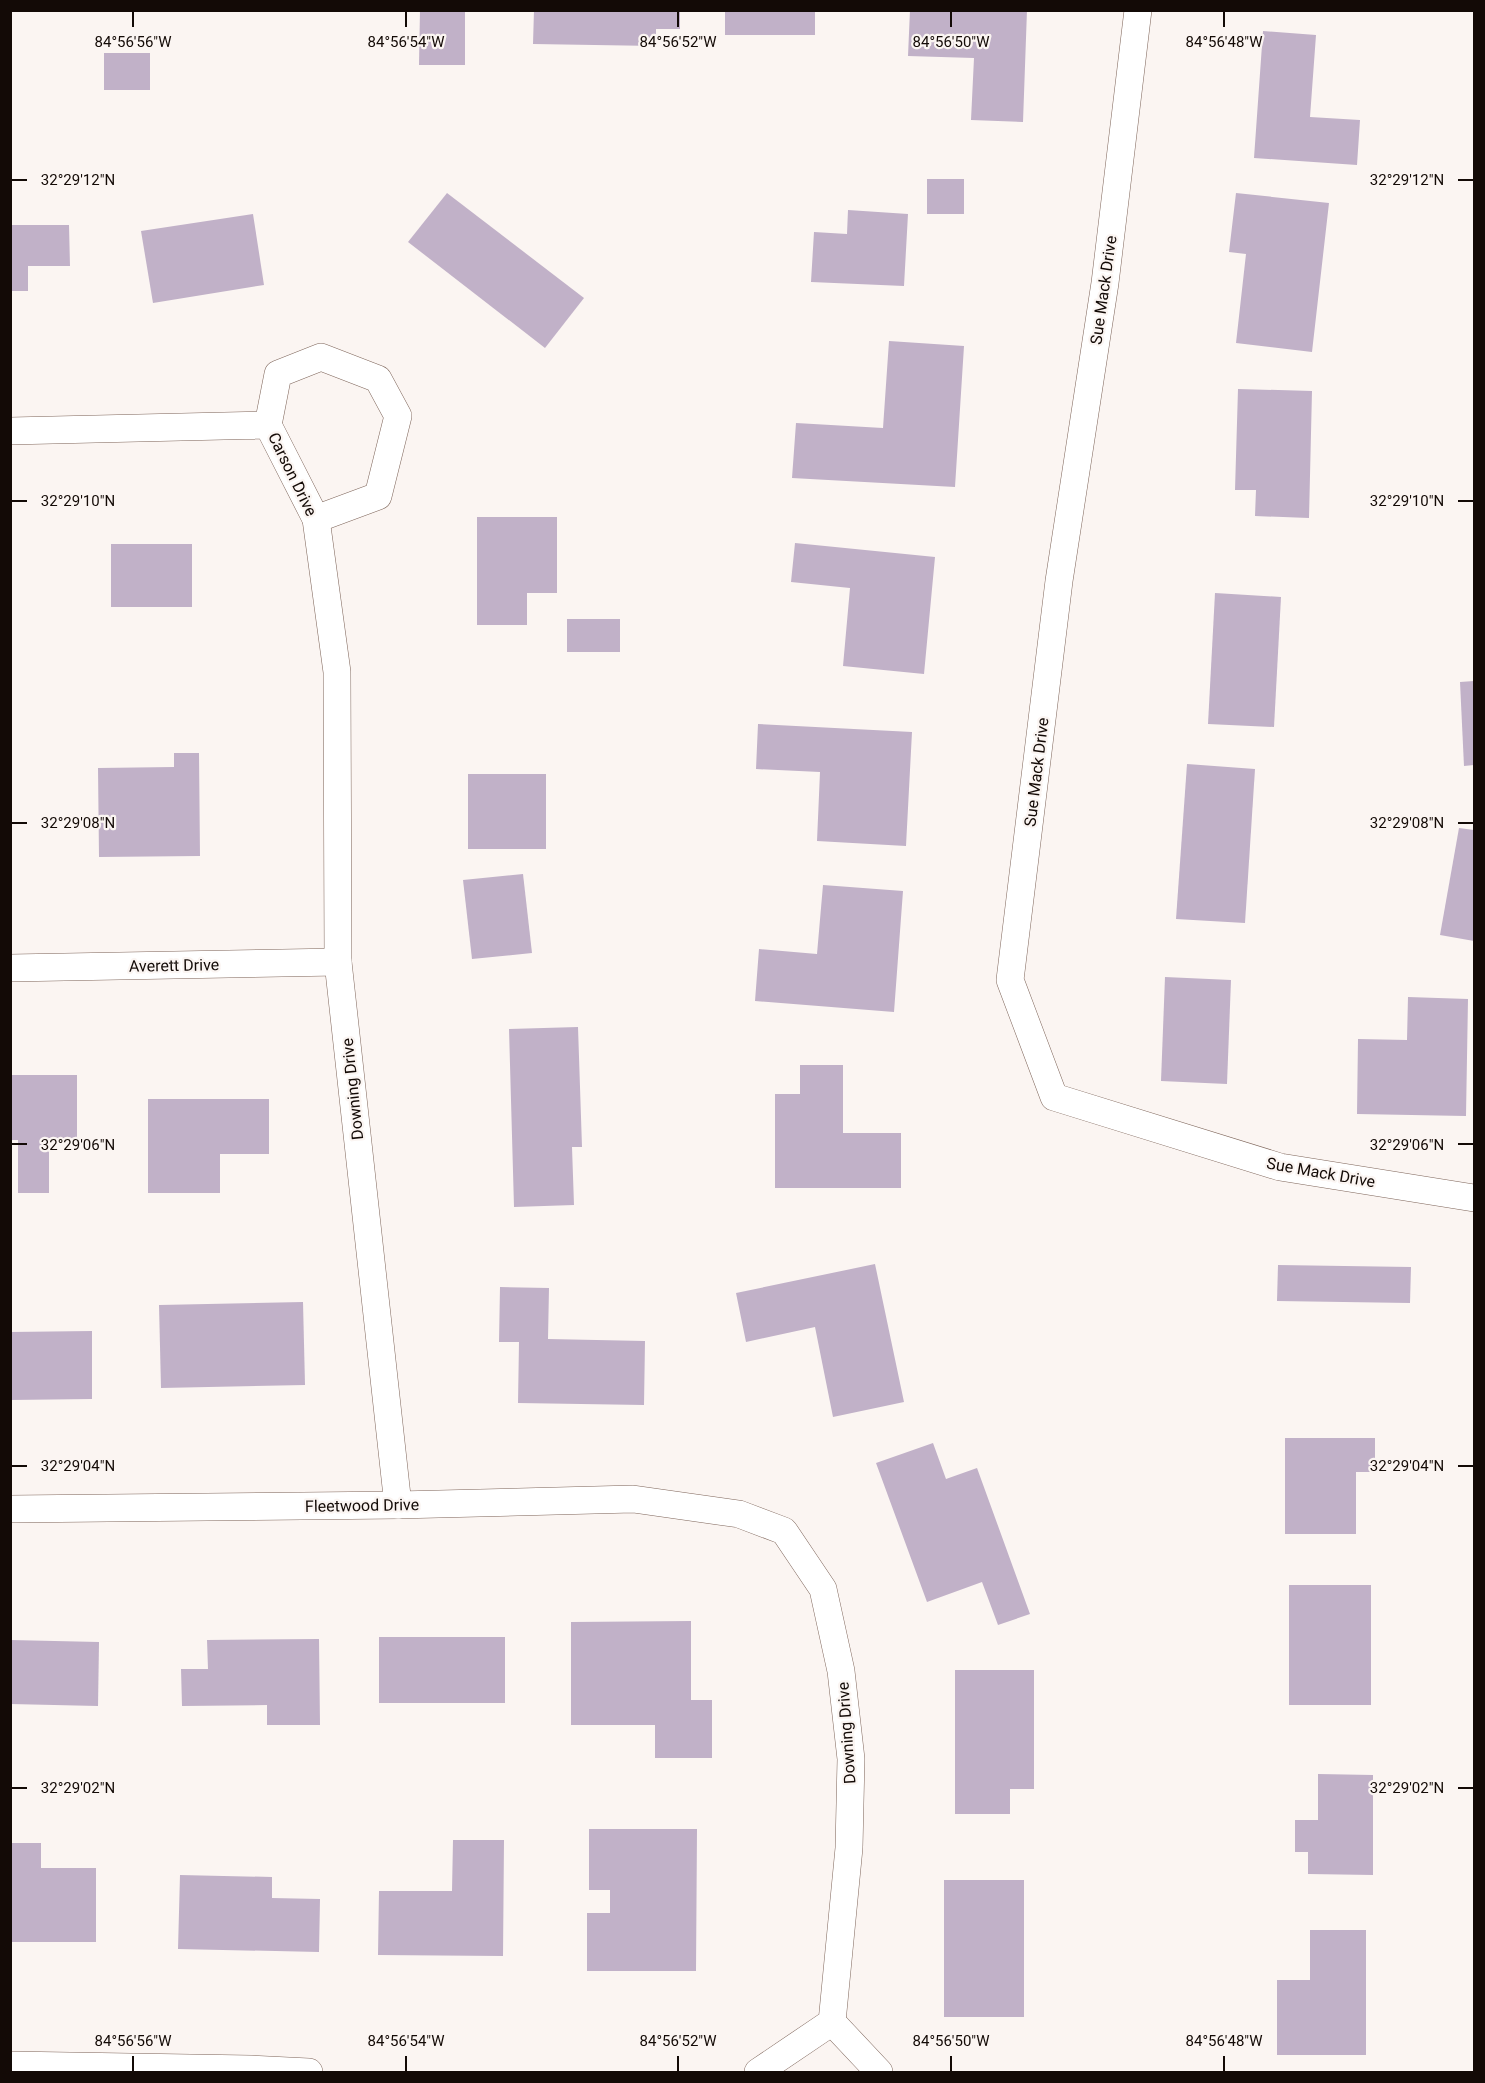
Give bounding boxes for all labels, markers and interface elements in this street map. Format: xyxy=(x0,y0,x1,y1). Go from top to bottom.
text: 84°56'56"W xyxy=(95,33,171,51)
text: 84°56'54"W xyxy=(368,33,444,51)
text: 84°56'52"W xyxy=(640,33,716,51)
text: 84°56'50"W xyxy=(913,33,989,51)
text: 84°56'48"W xyxy=(1186,33,1262,51)
text: 32°29'12"N xyxy=(41,171,115,189)
text: 32°29'12"N xyxy=(1370,171,1444,189)
street label: Sue Mack Drive xyxy=(1086,234,1121,346)
street label: Carson Drive xyxy=(264,429,321,519)
text: 32°29'10"N xyxy=(41,492,115,510)
text: 32°29'10"N xyxy=(1370,492,1444,510)
street label: Sue Mack Drive xyxy=(1020,716,1053,828)
text: 32°29'08"N xyxy=(41,814,115,832)
text: 32°29'08"N xyxy=(1370,814,1444,832)
street label: Averett Drive xyxy=(129,955,219,976)
street label: Downing Drive xyxy=(338,1037,367,1141)
text: 32°29'06"N xyxy=(41,1136,115,1154)
text: 32°29'06"N xyxy=(1370,1136,1444,1154)
street label: Sue Mack Drive xyxy=(1265,1154,1377,1191)
text: 32°29'04"N xyxy=(41,1457,115,1475)
text: 32°29'04"N xyxy=(1370,1457,1444,1475)
street label: Fleetwood Drive xyxy=(305,1495,419,1516)
street label: Downing Drive xyxy=(833,1681,860,1785)
text: 32°29'02"N xyxy=(41,1779,115,1797)
text: 32°29'02"N xyxy=(1370,1779,1444,1797)
text: 84°56'56"W xyxy=(95,2032,171,2050)
text: 84°56'54"W xyxy=(368,2032,444,2050)
text: 84°56'52"W xyxy=(640,2032,716,2050)
text: 84°56'50"W xyxy=(913,2032,989,2050)
text: 84°56'48"W xyxy=(1186,2032,1262,2050)

